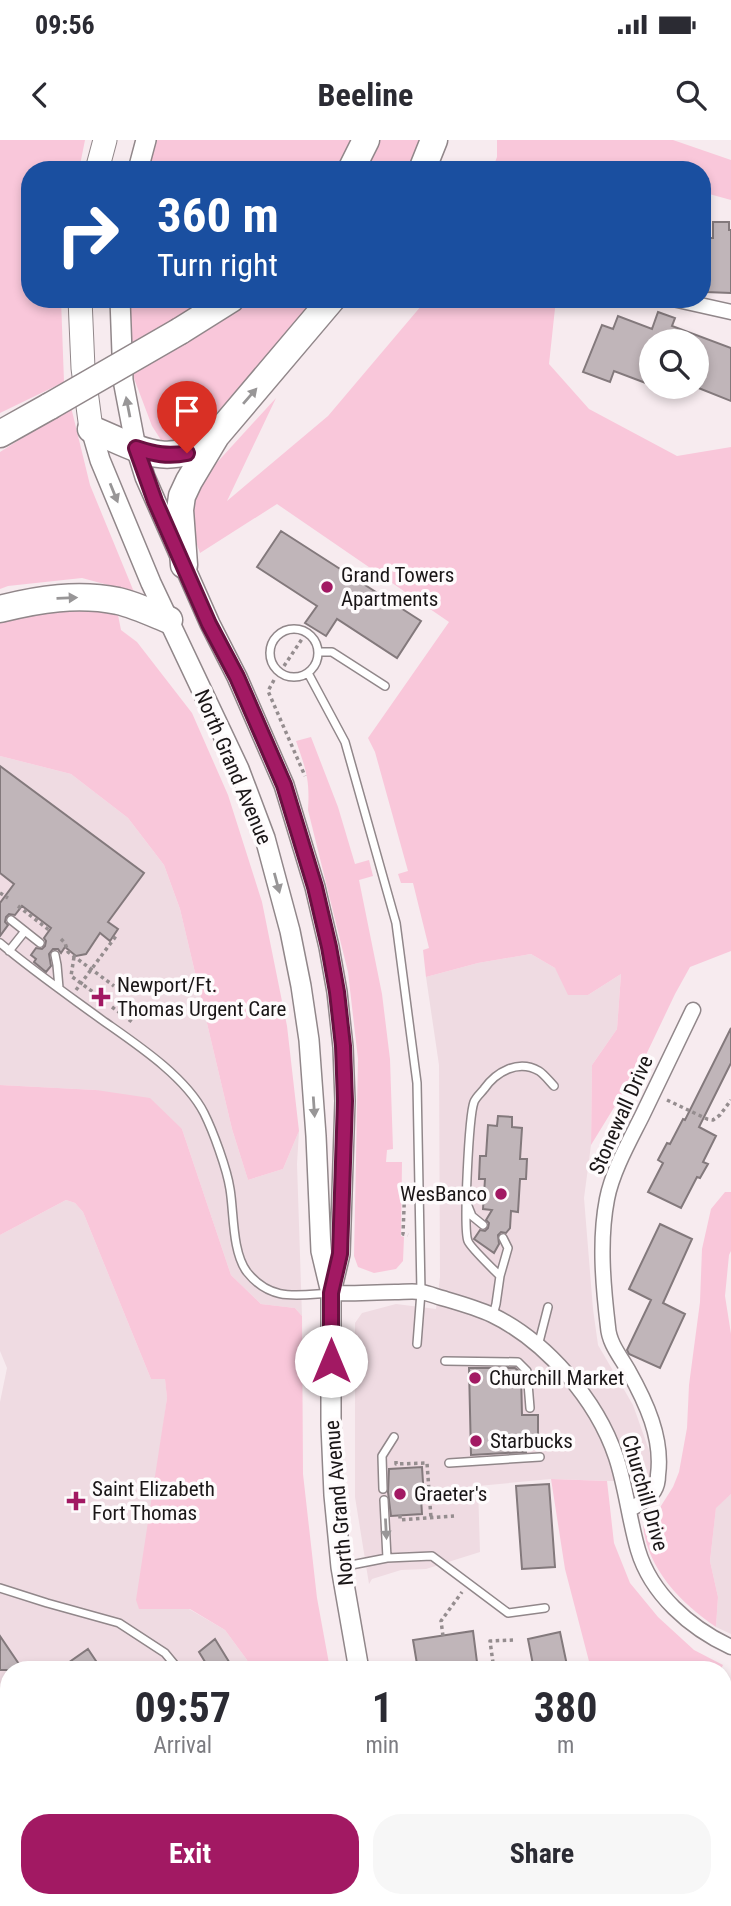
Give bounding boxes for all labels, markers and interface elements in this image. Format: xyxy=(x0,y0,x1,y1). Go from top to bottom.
text: 09:56 xyxy=(35,10,95,40)
icon: back xyxy=(21,76,59,114)
text: Beeline xyxy=(318,76,413,114)
icon: search xyxy=(672,76,710,114)
text: 360 m xyxy=(157,187,279,244)
icon: right xyxy=(42,189,133,280)
text: Turn right xyxy=(157,246,278,284)
map controls xyxy=(639,329,709,399)
button: search xyxy=(639,329,709,399)
pin xyxy=(157,381,217,453)
one-way arrow xyxy=(242,387,258,405)
icon: arrive xyxy=(168,392,206,430)
one-way arrow xyxy=(123,396,134,418)
one-way arrow xyxy=(108,483,119,504)
place label: Grand Towers Apartments xyxy=(341,563,454,611)
marker: Grand Towers Apartments xyxy=(319,579,335,595)
one-way arrow xyxy=(56,592,78,603)
street label: North Grand Avenue xyxy=(190,686,277,848)
one-way arrow xyxy=(273,873,283,894)
place label: Newport/Ft. Thomas Urgent Care xyxy=(117,973,286,1021)
marker: Newport/Ft. Thomas Urgent Care xyxy=(91,987,111,1007)
street label: Stonewall Drive xyxy=(584,1052,658,1178)
one-way arrow xyxy=(309,1096,320,1118)
place label: WesBanco xyxy=(400,1182,487,1206)
marker: WesBanco xyxy=(493,1186,509,1202)
position arrow xyxy=(294,1324,368,1398)
place label: Churchill Market xyxy=(489,1366,624,1390)
marker: Churchill Market xyxy=(467,1370,483,1386)
street label: North Grand Avenue xyxy=(320,1419,358,1587)
place label: Starbucks xyxy=(490,1429,573,1453)
street label: Churchill Drive xyxy=(617,1432,673,1554)
marker: Starbucks xyxy=(468,1433,484,1449)
place label: Saint Elizabeth Fort Thomas xyxy=(92,1477,215,1525)
place label: Graeter's xyxy=(414,1482,487,1506)
marker: Graeter's xyxy=(392,1486,408,1502)
marker: Saint Elizabeth Fort Thomas xyxy=(66,1491,86,1511)
one-way arrow xyxy=(380,1518,391,1540)
text: 09:57 xyxy=(135,1683,231,1732)
text: 1 xyxy=(372,1683,393,1732)
text: 380 xyxy=(534,1683,597,1732)
text: Arrival xyxy=(153,1732,212,1759)
text: min xyxy=(365,1732,399,1759)
text: m xyxy=(557,1732,574,1759)
button: Exit xyxy=(21,1814,359,1894)
button: Share xyxy=(373,1814,711,1894)

